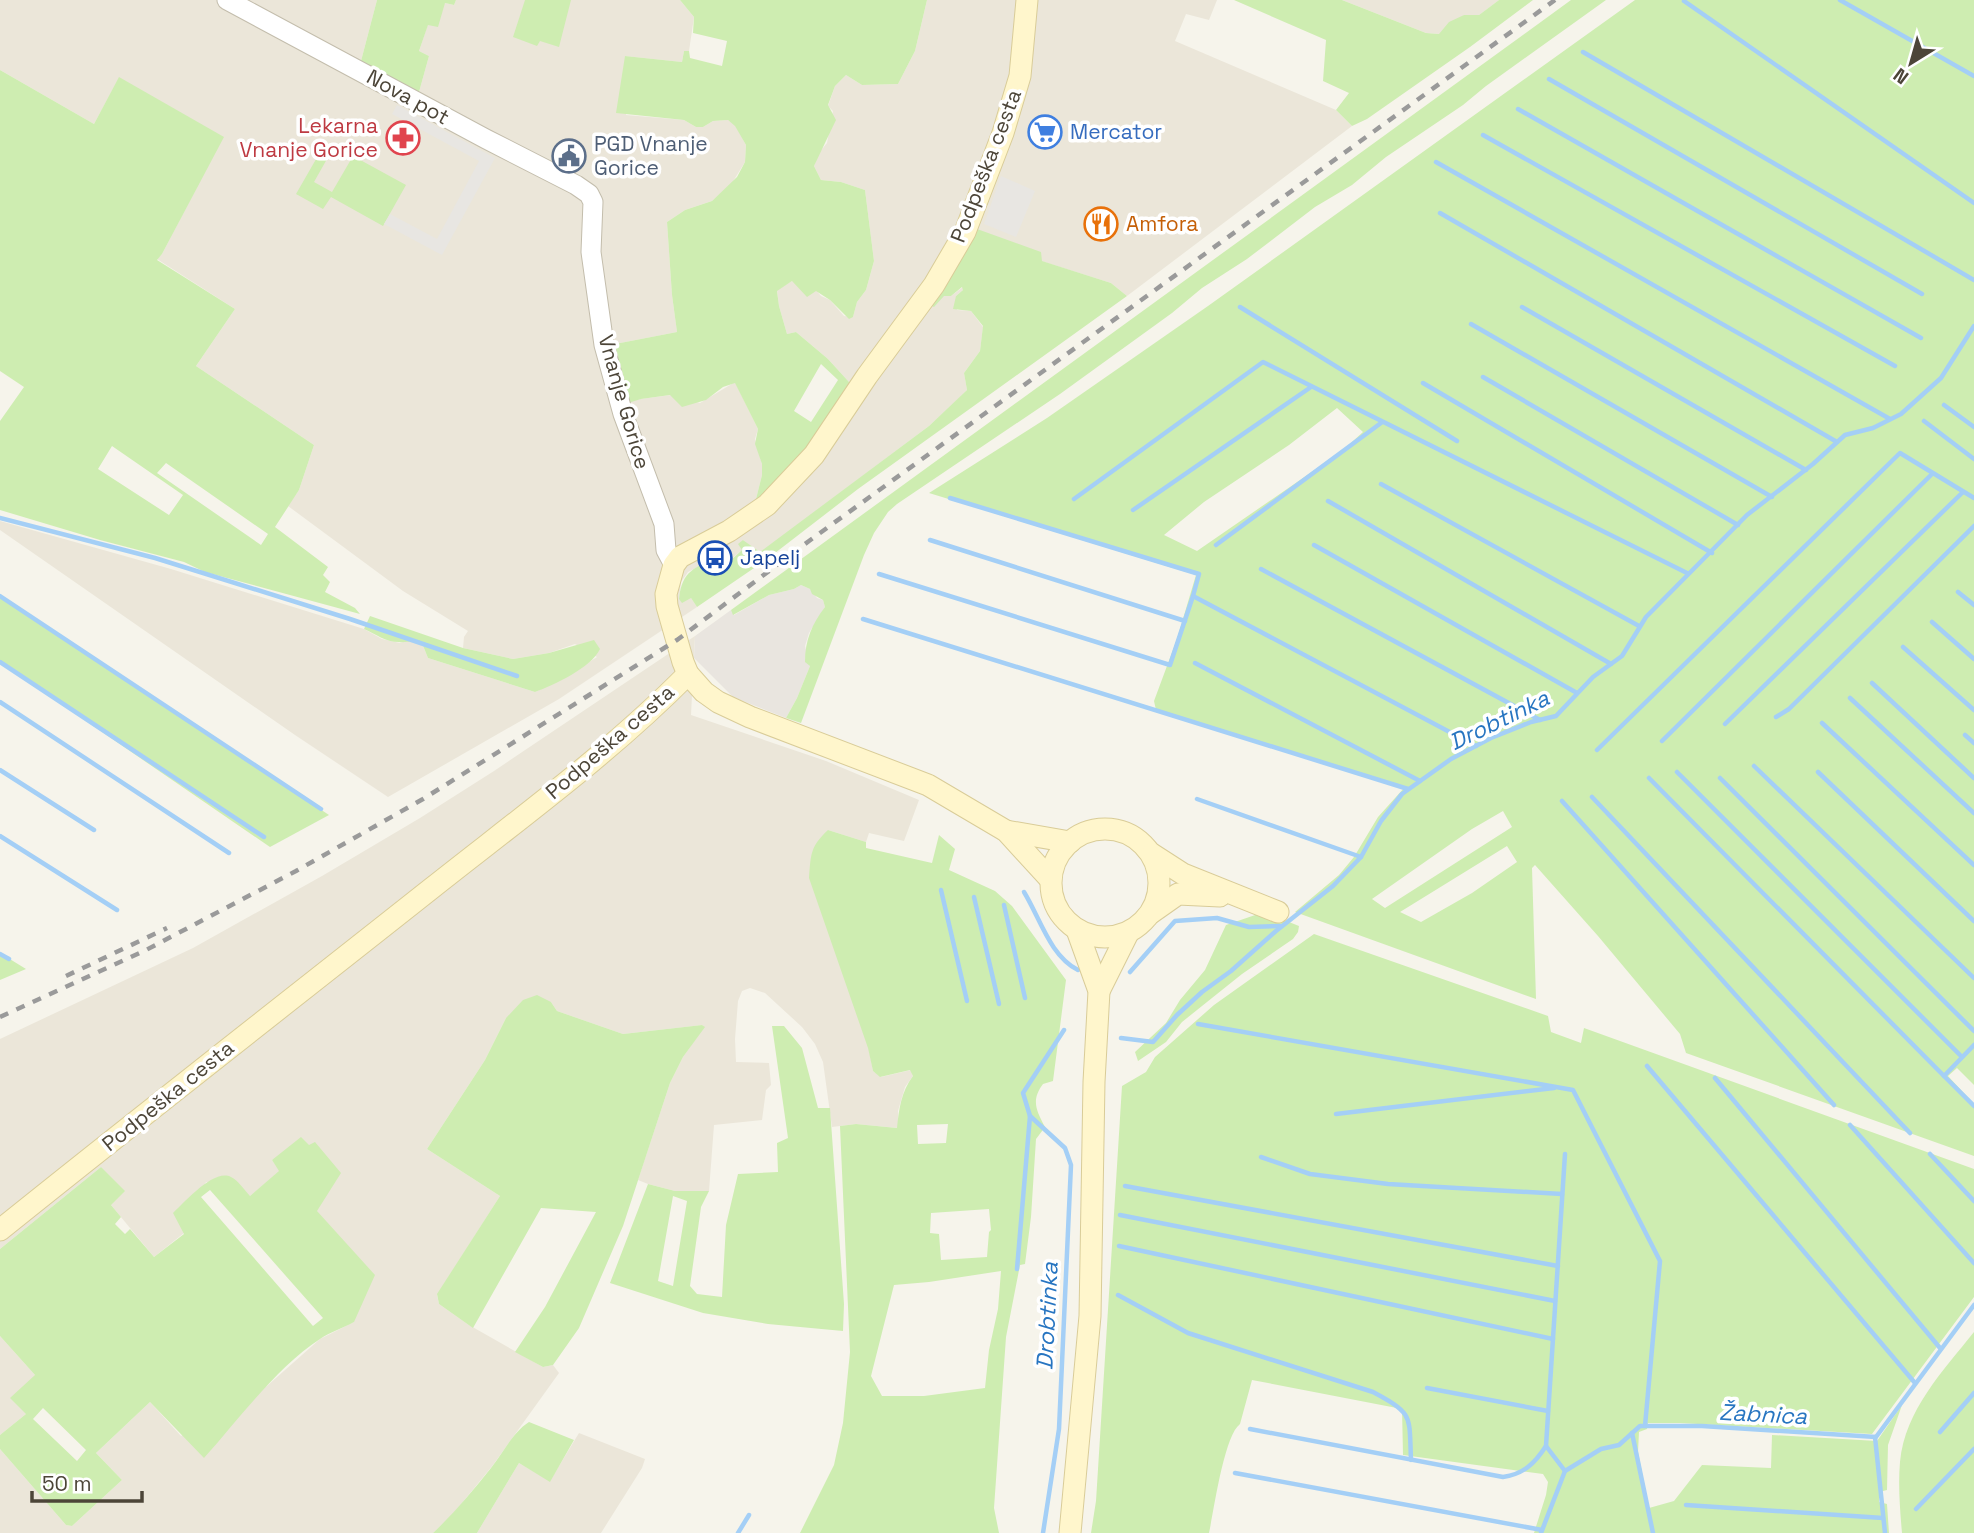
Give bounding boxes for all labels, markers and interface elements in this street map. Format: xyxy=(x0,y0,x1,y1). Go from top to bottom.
north arrow xyxy=(1876,28,1946,98)
text: N xyxy=(1888,62,1914,90)
street label: Nova pot xyxy=(362,63,454,130)
street label: Podpeška cesta xyxy=(944,85,1027,246)
place label: Lekarna Vnanje Gorice xyxy=(239,112,378,163)
supermarket icon: Mercator xyxy=(1026,113,1064,151)
place label: Mercator xyxy=(1070,118,1162,145)
pharmacy icon: Lekarna Vnanje Gorice xyxy=(384,119,422,157)
place label: PGD Vnanje Gorice xyxy=(594,130,708,181)
public building icon: PGD Vnanje Gorice xyxy=(550,137,588,175)
restaurant icon: Amfora xyxy=(1082,205,1120,243)
place label: Amfora xyxy=(1126,210,1198,237)
street label: Vnanje Gorice xyxy=(592,332,657,472)
bus stop icon: Japelj xyxy=(696,539,734,577)
place label: Japelj xyxy=(740,544,800,571)
street label: Podpeška cesta xyxy=(540,678,680,805)
water label: Drobtinka xyxy=(1444,683,1555,757)
street label: Podpeška cesta xyxy=(96,1034,239,1157)
water label: Drobtinka xyxy=(1029,1261,1065,1371)
water label: Žabnica xyxy=(1718,1397,1809,1431)
scale bar xyxy=(32,1460,142,1504)
text: 50 m xyxy=(42,1470,92,1497)

